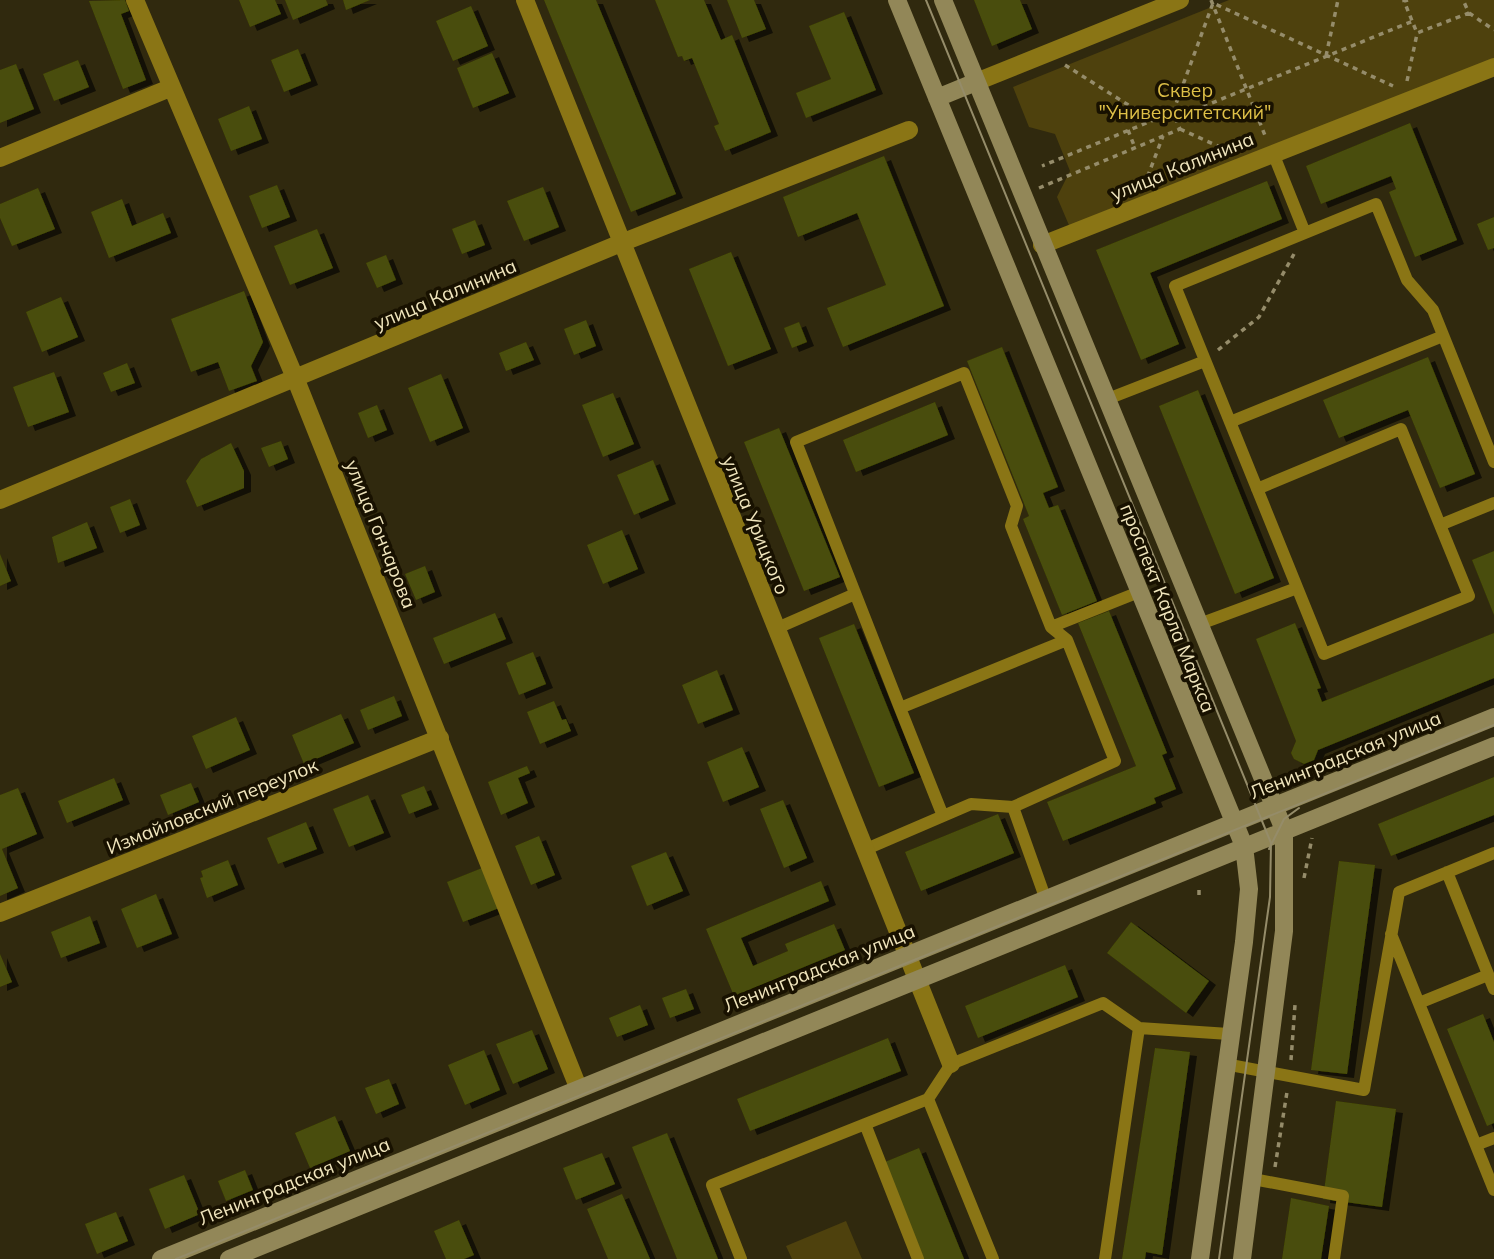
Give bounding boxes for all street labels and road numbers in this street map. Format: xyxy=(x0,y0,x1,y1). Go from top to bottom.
street label: улица Калинина xyxy=(1107,126,1257,206)
street label: улица Калинина xyxy=(370,253,520,335)
street label: улица Урицкого xyxy=(717,452,795,598)
street label: улица Гончарова xyxy=(340,456,422,612)
street label: проспект Карла Маркса xyxy=(1115,500,1221,716)
street label: Ленинградская улица xyxy=(1246,706,1444,804)
street label: Измайловский переулок xyxy=(103,752,322,859)
street label: Ленинградская улица xyxy=(720,919,918,1017)
street label: Ленинградская улица xyxy=(195,1132,393,1230)

